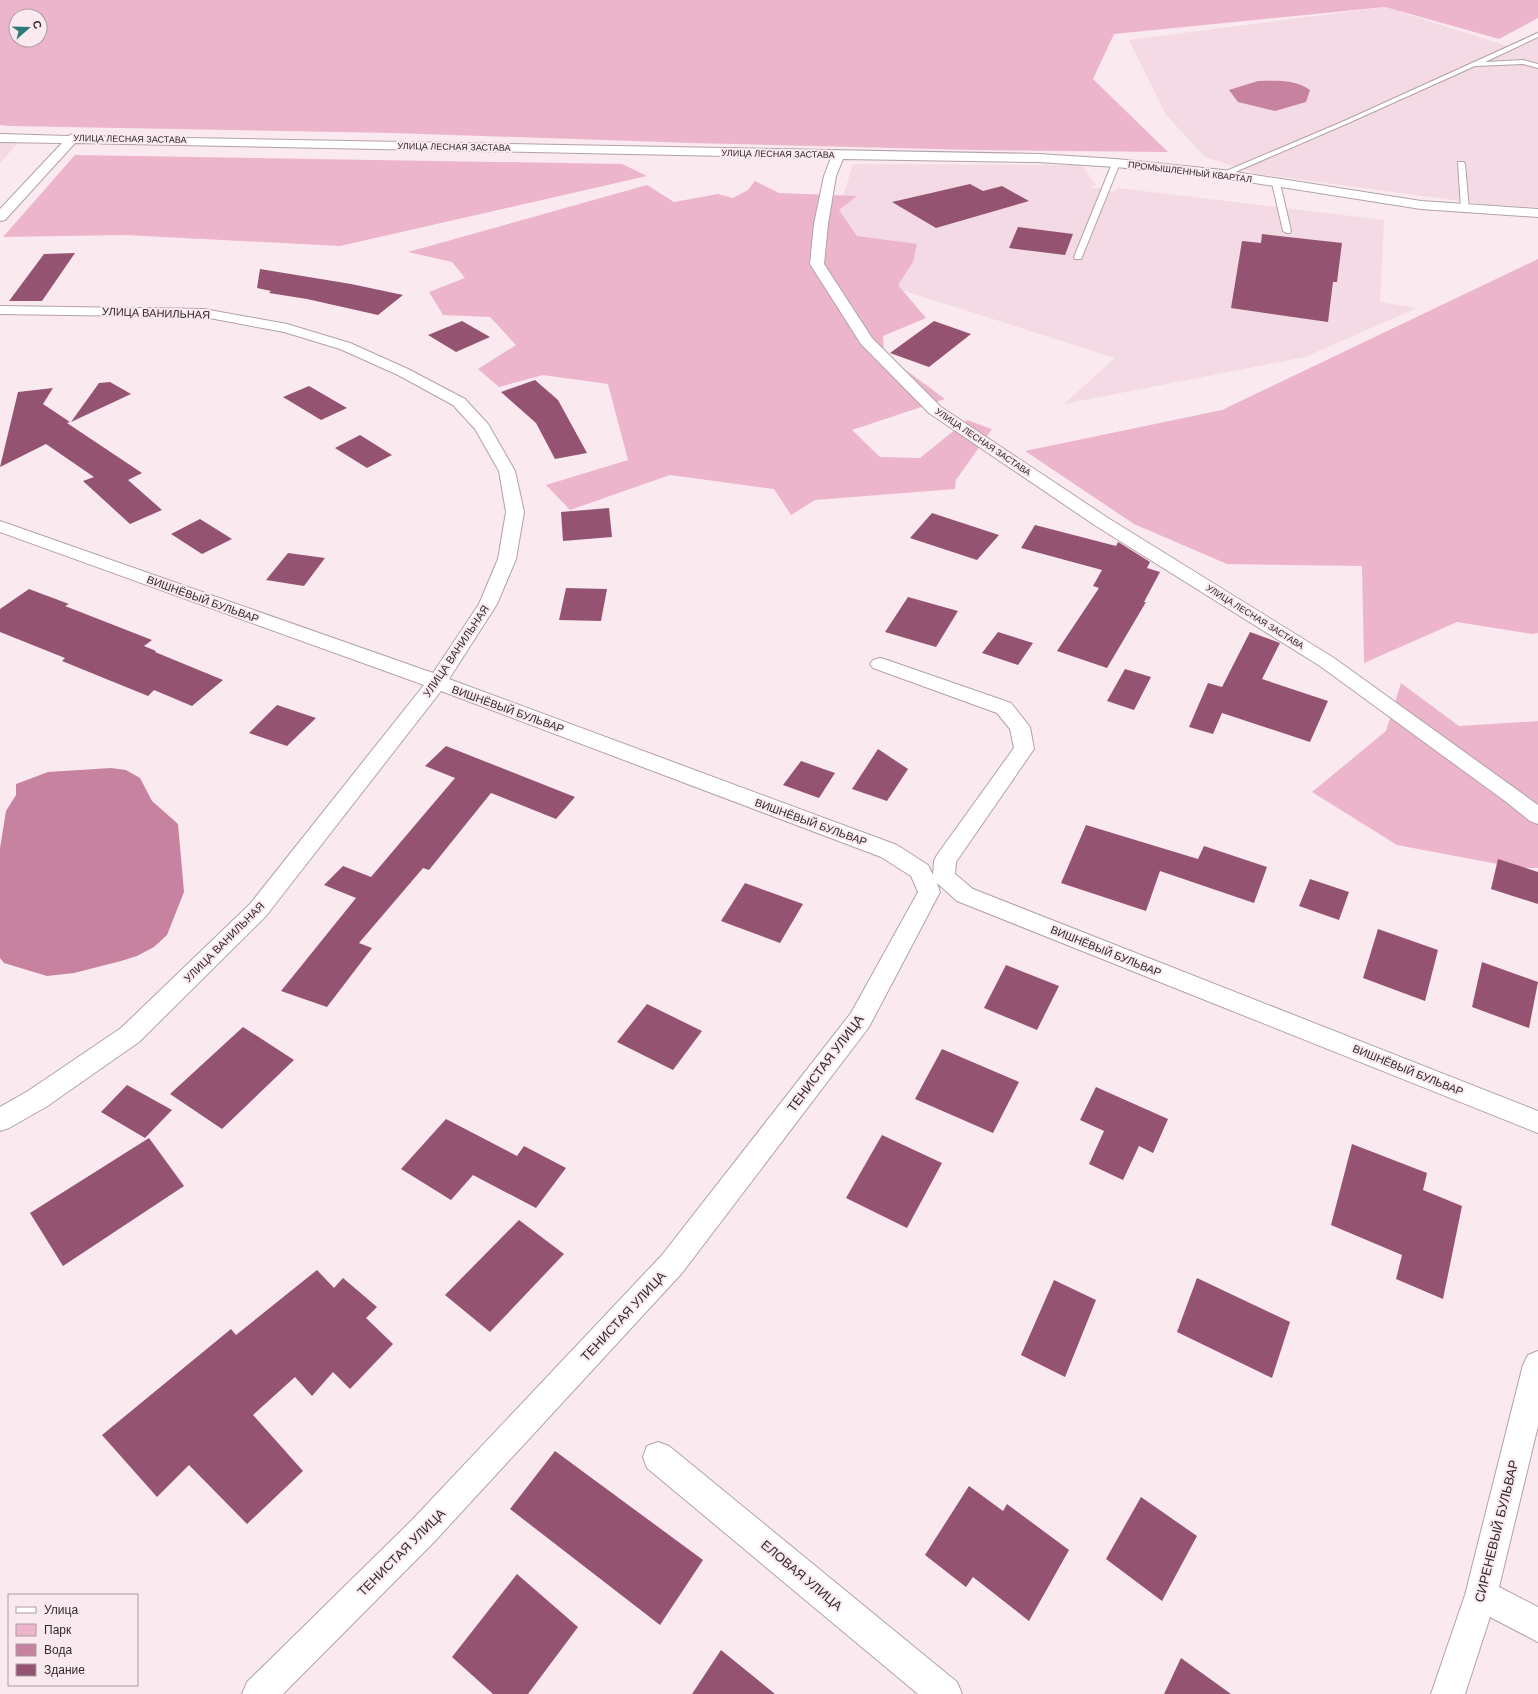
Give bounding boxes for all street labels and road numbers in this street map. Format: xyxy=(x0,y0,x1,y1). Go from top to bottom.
street label: УЛИЦА ЛЕСНАЯ ЗАСТАВА xyxy=(73,133,187,145)
street label: УЛИЦА ЛЕСНАЯ ЗАСТАВА xyxy=(397,141,511,153)
street label: УЛИЦА ЛЕСНАЯ ЗАСТАВА xyxy=(721,148,835,160)
street label: ПРОМЫШЛЕННЫЙ КВАРТАЛ xyxy=(1128,158,1253,185)
street label: УЛИЦА ВАНИЛЬНАЯ xyxy=(102,305,210,321)
street label: УЛИЦА ЛЕСНАЯ ЗАСТАВА xyxy=(933,406,1033,478)
street label: ВИШНЁВЫЙ БУЛЬВАР xyxy=(145,573,261,625)
street label: УЛИЦА ЛЕСНАЯ ЗАСТАВА xyxy=(1204,583,1306,651)
street label: УЛИЦА ВАНИЛЬНАЯ xyxy=(421,603,491,699)
street label: ВИШНЁВЫЙ БУЛЬВАР xyxy=(450,683,566,735)
street label: ВИШНЁВЫЙ БУЛЬВАР xyxy=(753,796,869,848)
street label: УЛИЦА ВАНИЛЬНАЯ xyxy=(182,900,266,984)
street label: ВИШНЁВЫЙ БУЛЬВАР xyxy=(1049,923,1163,979)
street label: ТЕНИСТАЯ УЛИЦА xyxy=(784,1012,867,1115)
street label: ВИШНЁВЫЙ БУЛЬВАР xyxy=(1351,1042,1465,1098)
street label: ТЕНИСТАЯ УЛИЦА xyxy=(578,1268,669,1364)
street label: СИРЕНЕВЫЙ БУЛЬВАР xyxy=(1472,1458,1521,1604)
street label: ТЕНИСТАЯ УЛИЦА xyxy=(355,1505,448,1599)
street label: ЕЛОВАЯ УЛИЦА xyxy=(758,1537,846,1614)

